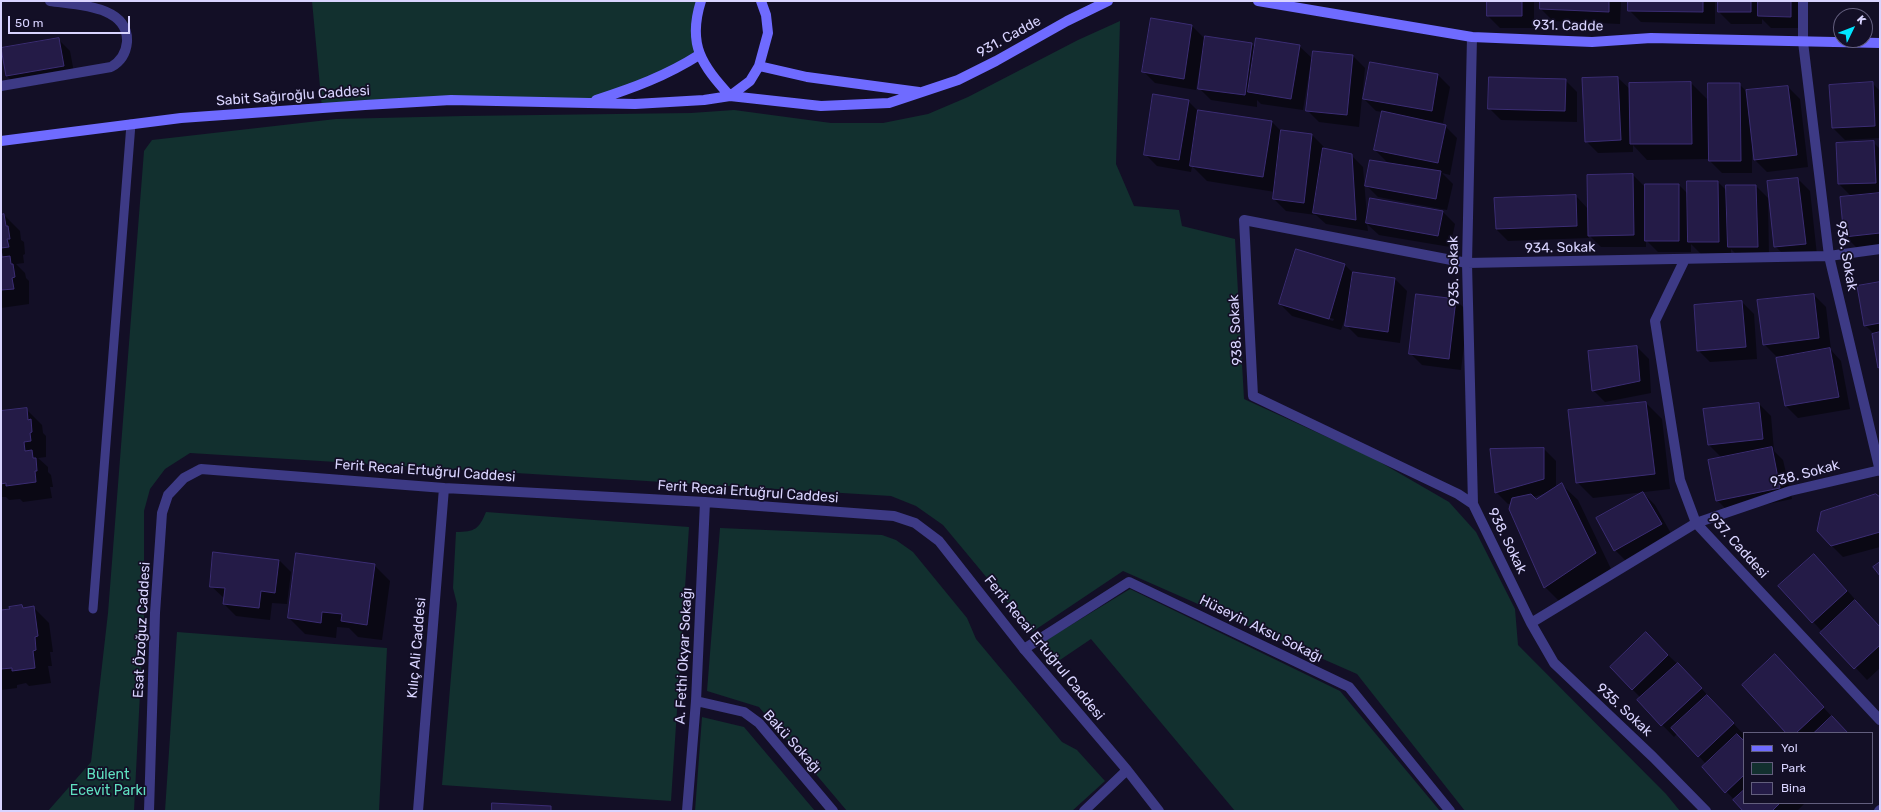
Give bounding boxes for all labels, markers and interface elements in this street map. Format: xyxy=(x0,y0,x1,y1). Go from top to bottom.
scale bar xyxy=(10,8,132,34)
north arrow xyxy=(1833,8,1873,48)
street label: 931. Cadde xyxy=(974,13,1044,61)
text: K xyxy=(1854,13,1869,27)
text: 50 m xyxy=(15,16,43,30)
street label: 931. Cadde xyxy=(1532,17,1604,35)
street label: Sabit Sağıroğlu Caddesi xyxy=(216,82,370,110)
street label: 936. Sokak xyxy=(1832,220,1860,292)
street label: 935. Sokak xyxy=(1445,236,1463,306)
street label: 934. Sokak xyxy=(1525,239,1595,257)
street label: 938. Sokak xyxy=(1226,294,1246,366)
street label: Ferit Recai Ertuğrul Caddesi xyxy=(334,456,516,486)
street label: 938. Sokak xyxy=(1769,457,1841,491)
street label: Ferit Recai Ertuğrul Caddesi xyxy=(657,477,839,507)
street label: 938. Sokak xyxy=(1484,505,1530,577)
street label: 937. Caddesi xyxy=(1704,510,1772,582)
street label: Esat Özoğuz Caddesi xyxy=(130,562,154,698)
street label: Ferit Recai Ertuğrul Caddesi xyxy=(980,572,1108,724)
street label: A. Fethi Okyar Sokağı xyxy=(672,587,696,725)
street label: Hüseyin Aksu Sokağı xyxy=(1197,592,1325,666)
street label: Kılıç Ali Caddesi xyxy=(404,597,430,699)
street label: 935. Sokak xyxy=(1593,680,1655,740)
street label: Bakü Sokağı xyxy=(759,707,825,777)
legend xyxy=(1743,732,1873,804)
text: Yol xyxy=(1781,741,1798,755)
text: Park xyxy=(1781,761,1806,775)
park label: Bülent Ecevit Parkı xyxy=(70,767,146,800)
text: Bina xyxy=(1781,781,1806,795)

